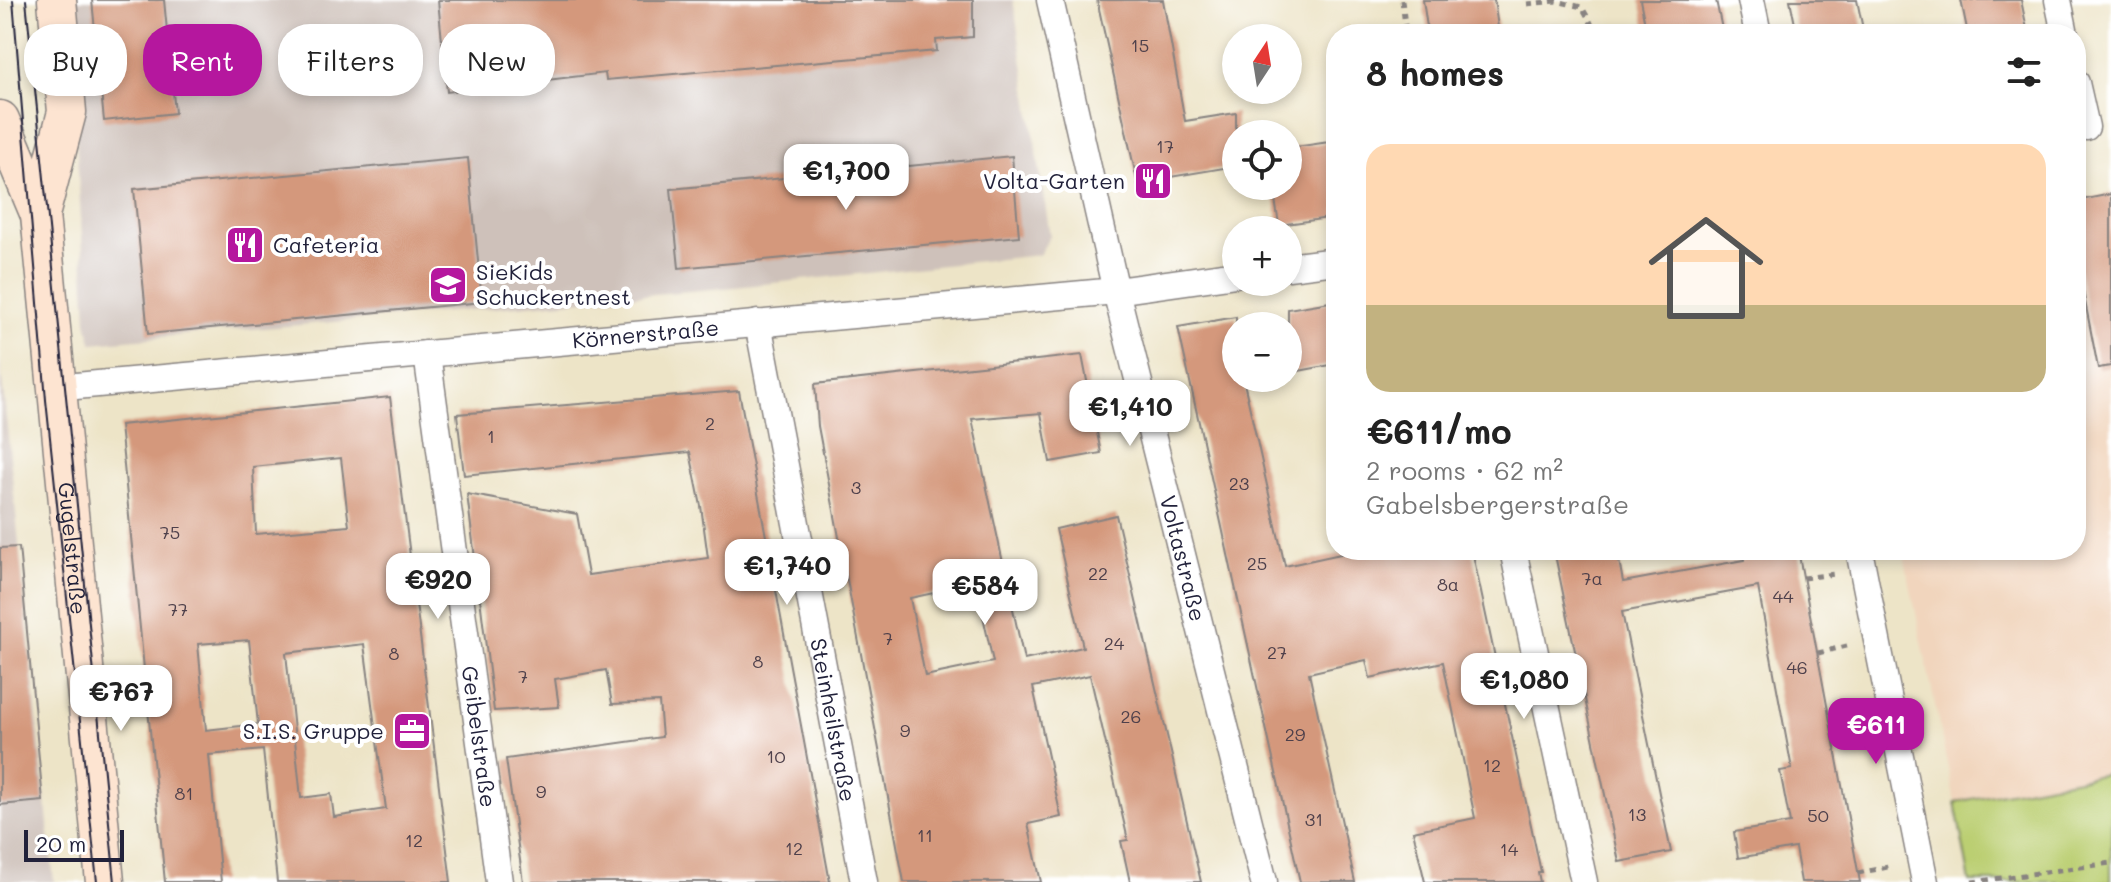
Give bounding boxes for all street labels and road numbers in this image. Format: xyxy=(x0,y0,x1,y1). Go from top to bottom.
street label: Körnerstraße xyxy=(571,312,720,355)
street label: Gugelstraße xyxy=(52,481,94,616)
street label: Voltastraße xyxy=(1154,492,1213,624)
street label: Steinheilstraße xyxy=(804,636,863,804)
street label: Geibelstraße xyxy=(456,664,504,809)

